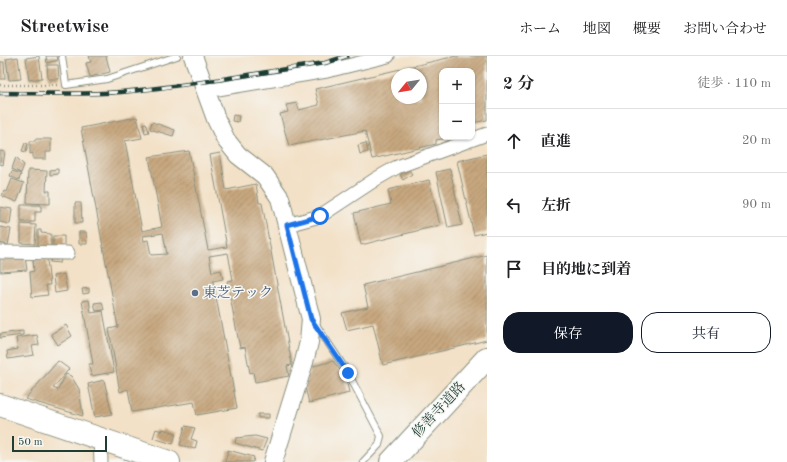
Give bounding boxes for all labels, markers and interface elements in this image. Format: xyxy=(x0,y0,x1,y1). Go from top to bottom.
text: Streetwise xyxy=(20,18,109,37)
text: ホーム xyxy=(519,22,561,36)
text: 地図 xyxy=(583,22,611,36)
text: 概要 xyxy=(633,22,661,36)
text: お問い合わせ xyxy=(683,22,767,36)
north arrow xyxy=(391,68,427,104)
map controls xyxy=(439,68,475,140)
button: + xyxy=(439,68,475,104)
text: 2 分 xyxy=(503,76,535,93)
text: 徒歩 · 110 m xyxy=(697,77,771,90)
button: − xyxy=(439,104,475,140)
icon: ahead xyxy=(503,130,525,152)
text: 20 m xyxy=(742,134,771,147)
text: 直進 xyxy=(541,135,571,150)
icon: left xyxy=(503,194,525,216)
text: 90 m xyxy=(742,198,771,211)
text: 左折 xyxy=(541,199,571,214)
route start xyxy=(311,207,329,225)
icon: arrive xyxy=(503,258,525,280)
text: 目的地に到着 xyxy=(541,263,631,278)
place label: 東芝テック xyxy=(203,285,273,300)
marker: 東芝テック xyxy=(190,288,200,298)
button: 保存 xyxy=(503,312,633,353)
button: 共有 xyxy=(641,312,771,353)
route end xyxy=(339,364,357,382)
street label: 修善寺道路 xyxy=(409,379,468,440)
scale bar xyxy=(12,434,107,453)
text: 50 m xyxy=(18,437,43,448)

